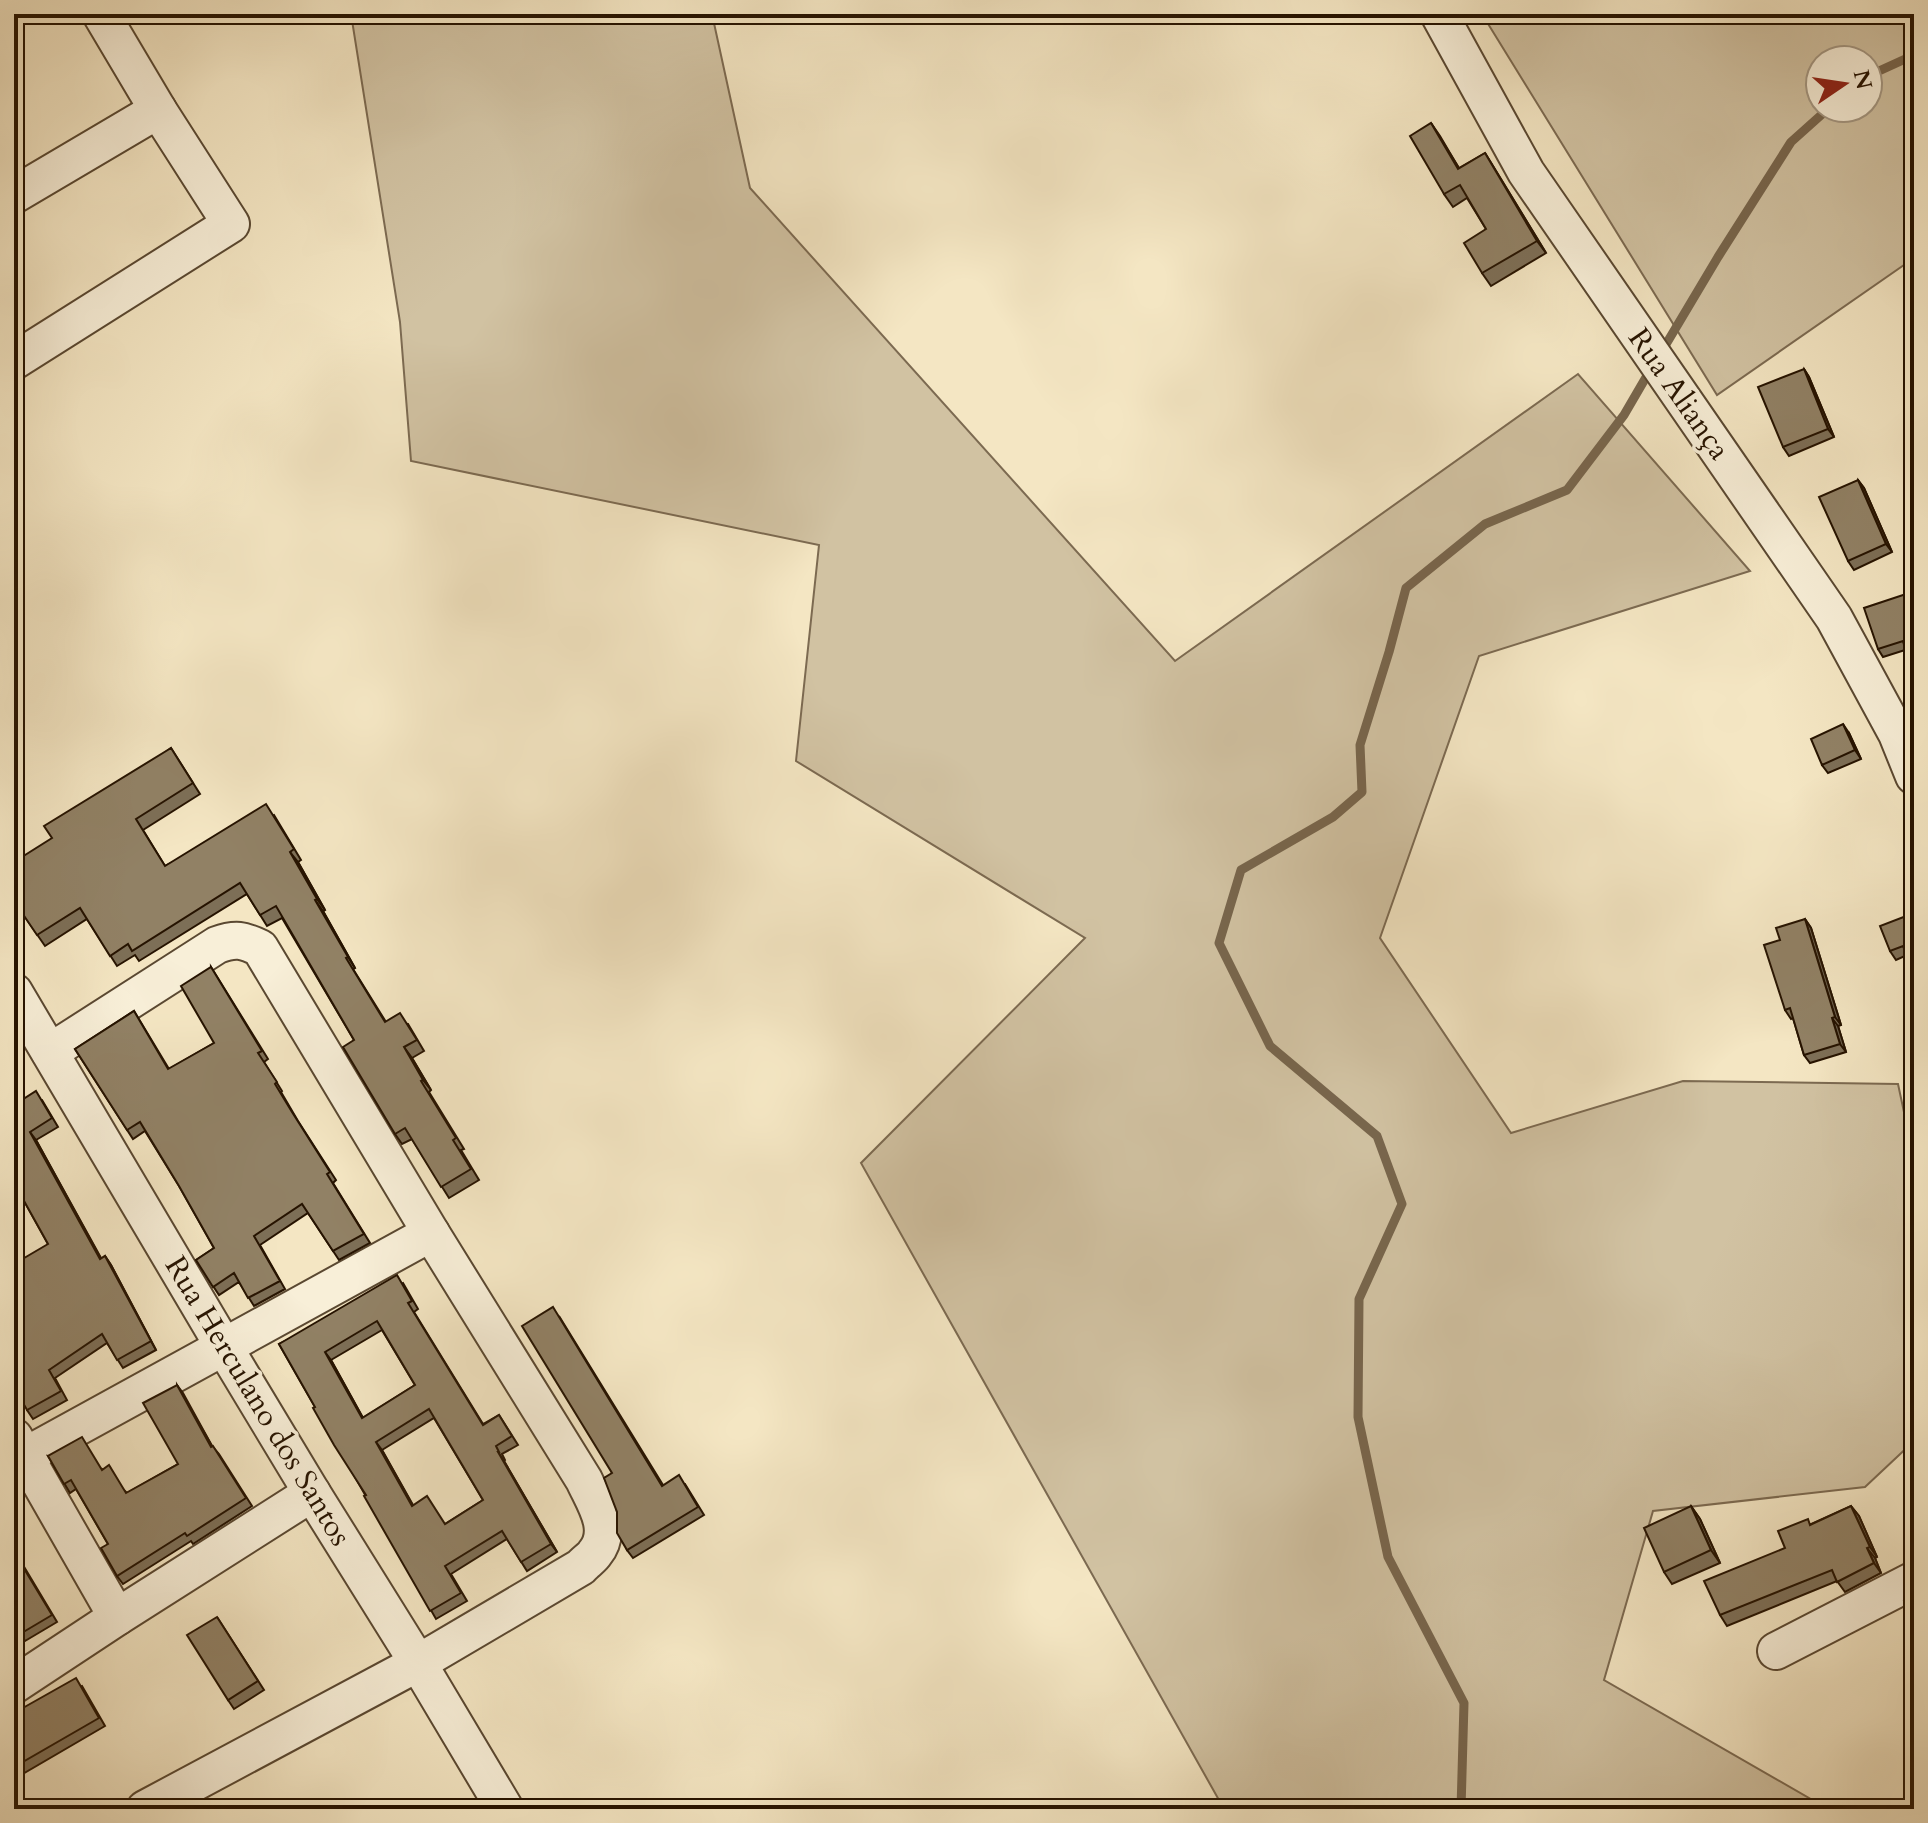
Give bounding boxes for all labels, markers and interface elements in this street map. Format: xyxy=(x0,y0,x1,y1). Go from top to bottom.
north arrow xyxy=(1804,44,1884,124)
text: N xyxy=(1846,67,1879,92)
street label: Rua Aliança xyxy=(1619,320,1740,468)
street label: Rua Herculano dos Santos xyxy=(155,1249,361,1553)

